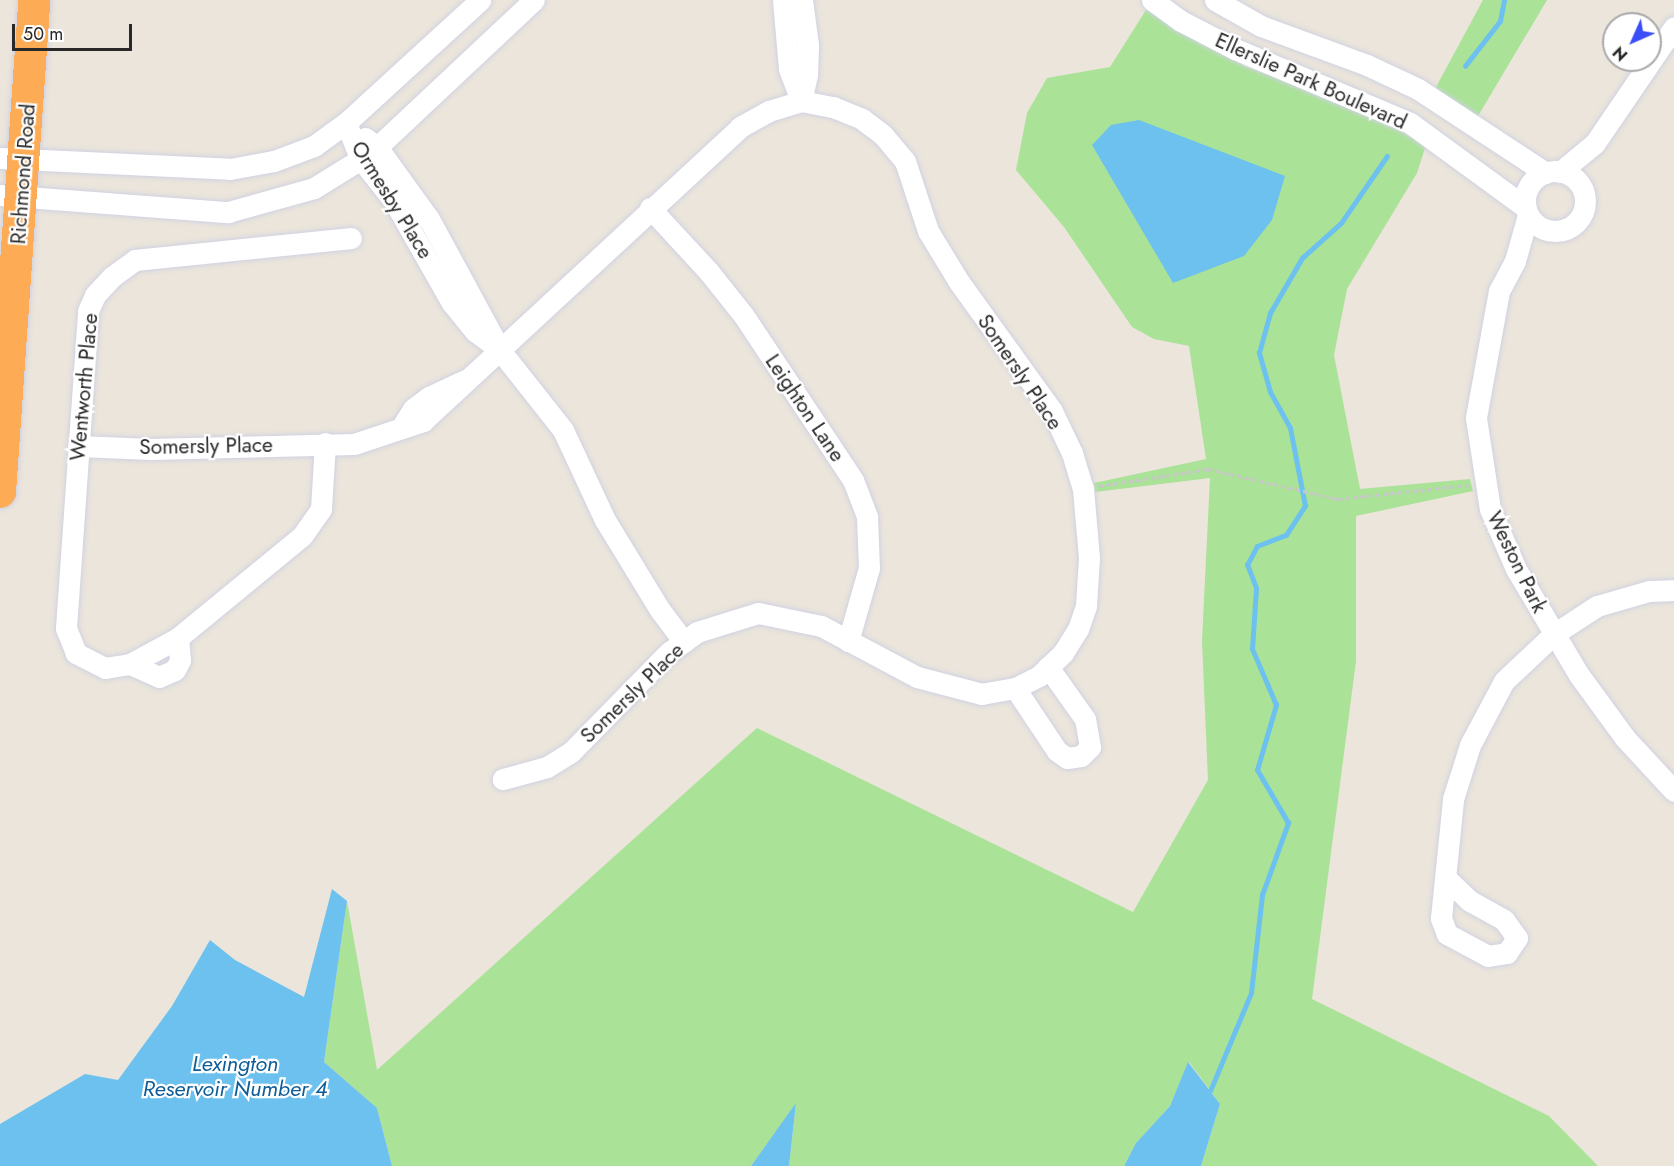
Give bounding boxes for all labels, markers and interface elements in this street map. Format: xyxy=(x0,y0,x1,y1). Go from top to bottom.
scale bar xyxy=(15,12,135,50)
north arrow xyxy=(1602,12,1662,72)
text: 50 m xyxy=(23,21,63,47)
street label: Ellerslie Park Boulevard xyxy=(1211,27,1411,135)
text: N xyxy=(1608,41,1633,66)
street label: Richmond Road xyxy=(6,103,40,245)
street label: Ormesby Place xyxy=(346,137,438,263)
street label: Somersly Place xyxy=(972,310,1068,434)
street label: Wentworth Place xyxy=(65,312,103,462)
street label: Leighton Lane xyxy=(760,350,850,466)
street label: Somersly Place xyxy=(139,432,273,460)
street label: Weston Park xyxy=(1482,507,1552,617)
street label: Somersly Place xyxy=(575,638,689,748)
water label: Lexington Reservoir Number 4 xyxy=(143,1050,327,1102)

